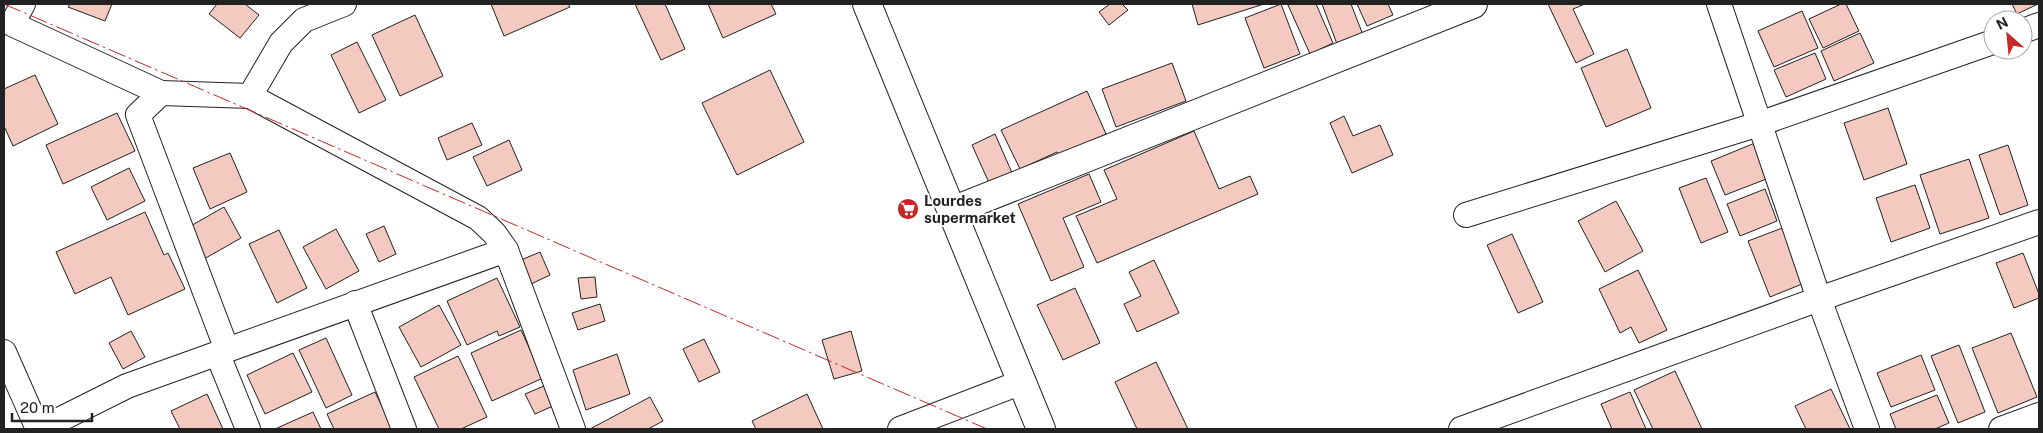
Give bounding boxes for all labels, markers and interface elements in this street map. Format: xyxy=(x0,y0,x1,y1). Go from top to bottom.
north arrow xyxy=(1983,10,2033,60)
text: N xyxy=(1994,14,2011,33)
place label: Lourdes supermarket xyxy=(924,192,1016,226)
supermarket icon: Lourdes supermarket xyxy=(896,197,920,221)
scale bar xyxy=(12,390,92,422)
text: 20 m xyxy=(20,399,55,416)

